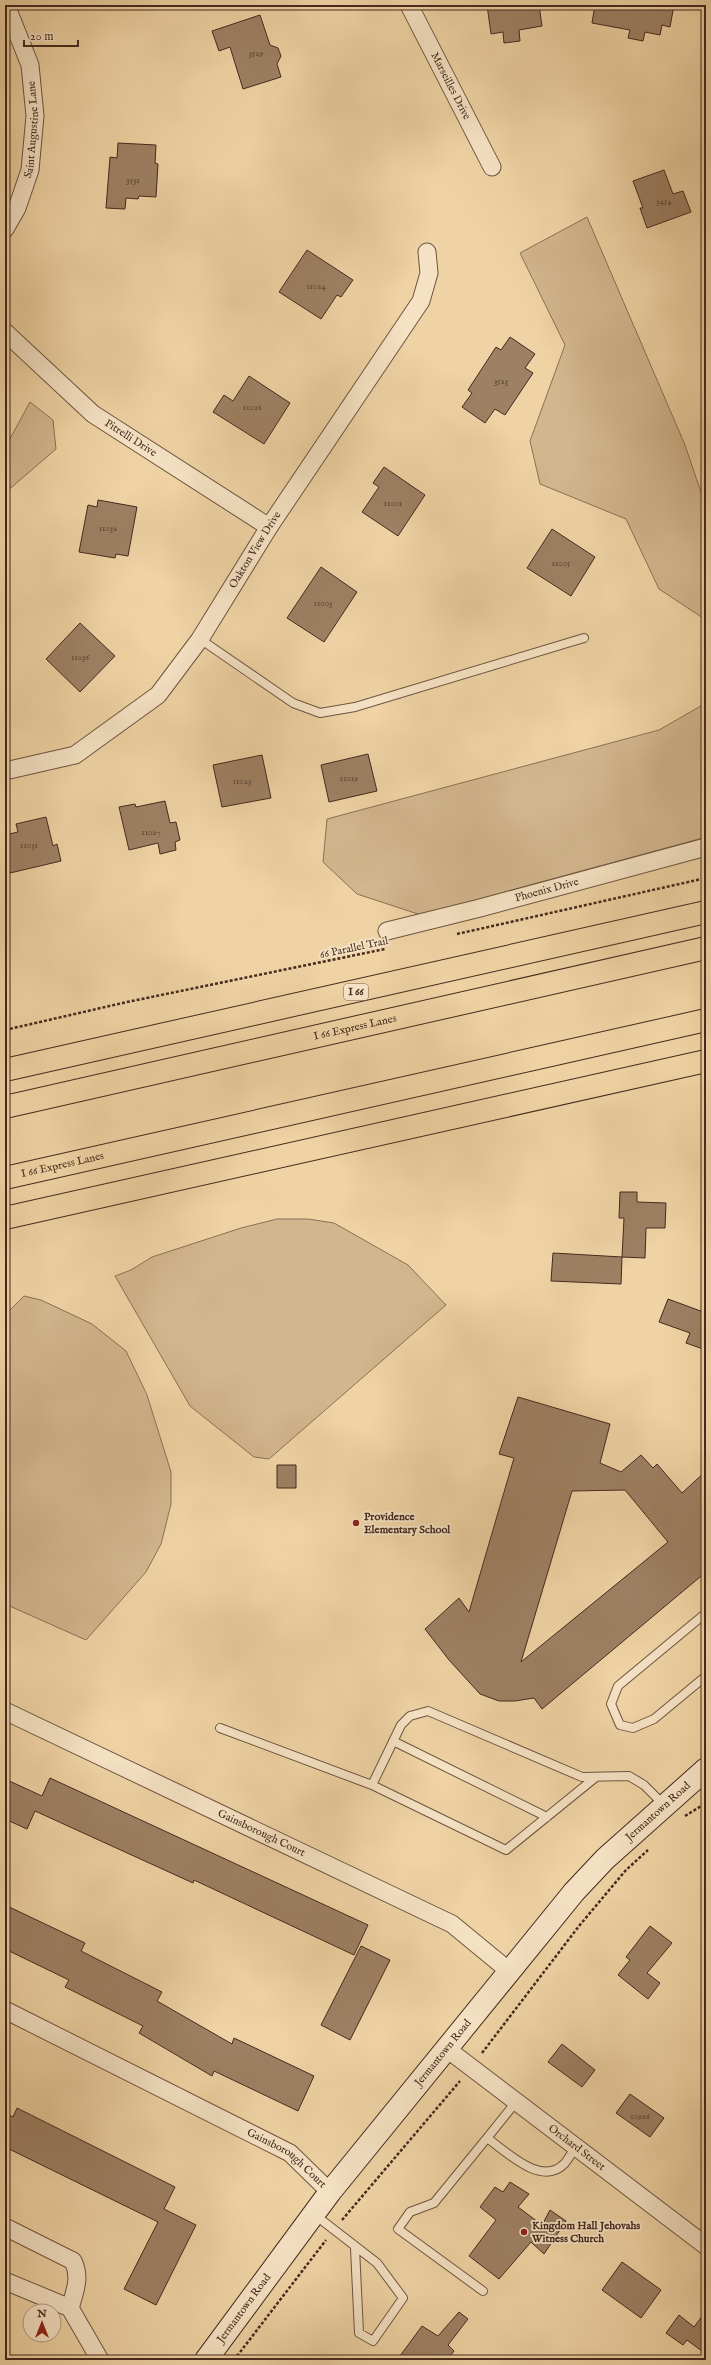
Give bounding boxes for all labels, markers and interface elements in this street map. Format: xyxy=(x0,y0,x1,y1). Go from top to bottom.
scale bar xyxy=(24,22,78,48)
text: 20 m xyxy=(30,29,53,44)
house number: 3529 xyxy=(249,48,263,59)
street label: Marseilles Drive xyxy=(427,50,474,122)
street label: Saint Augustine Lane xyxy=(21,80,42,180)
house number: 3531 xyxy=(126,175,140,186)
house number: 3454 xyxy=(656,196,672,207)
house number: 11024 xyxy=(306,281,326,292)
house number: 3523 xyxy=(494,376,508,387)
house number: 11028 xyxy=(243,402,262,413)
street label: Pitrelli Drive xyxy=(102,416,159,460)
house number: 11001 xyxy=(384,498,402,509)
street label: Oakton View Drive xyxy=(226,509,284,591)
house number: 11032 xyxy=(99,523,117,534)
house number: 11005 xyxy=(552,558,571,569)
house number: 11003 xyxy=(314,598,332,609)
house number: 11036 xyxy=(71,652,89,663)
house number: 11019 xyxy=(340,773,358,784)
house number: 11023 xyxy=(233,776,251,787)
house number: 11027 xyxy=(141,827,161,838)
house number: 11031 xyxy=(20,840,38,851)
street label: Phoenix Drive xyxy=(513,875,580,905)
street label: 66 Parallel Trail xyxy=(318,934,390,962)
road number: I 66 xyxy=(344,984,368,1000)
street label: I 66 Express Lanes xyxy=(312,1011,398,1044)
street label: I 66 Express Lanes xyxy=(20,1149,105,1181)
place label: Providence Elementary School xyxy=(364,1510,451,1537)
marker: Providence Elementary School xyxy=(351,1518,361,1528)
street label: Jermantown Road xyxy=(621,1779,694,1846)
street label: Gainsborough Court xyxy=(215,1806,308,1860)
street label: Jermantown Road xyxy=(410,2017,475,2091)
house number: 10926 xyxy=(630,2111,650,2122)
street label: Orchard Street xyxy=(545,2121,608,2174)
street label: Gainsborough Court xyxy=(244,2125,329,2191)
place label: Kingdom Hall Jehovahs Witness Church xyxy=(531,2219,640,2246)
marker: Kingdom Hall Jehovahs Witness Church xyxy=(519,2227,529,2237)
street label: Jermantown Road xyxy=(213,2271,274,2347)
north arrow xyxy=(22,2303,62,2343)
text: N xyxy=(36,2307,47,2321)

